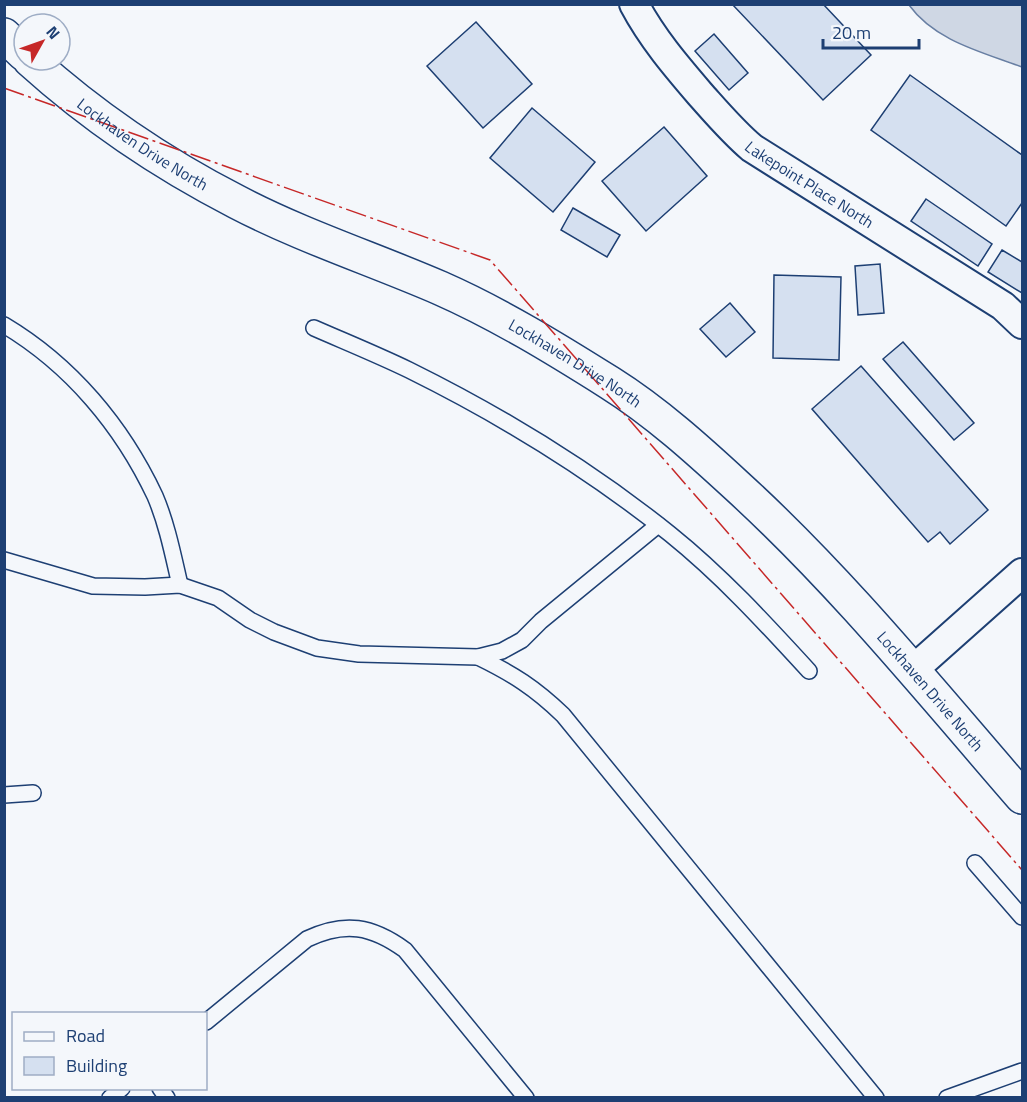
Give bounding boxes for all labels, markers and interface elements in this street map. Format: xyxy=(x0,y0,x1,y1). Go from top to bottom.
north arrow xyxy=(12,12,72,72)
scale bar xyxy=(823,12,919,50)
text: 20 m xyxy=(832,19,871,46)
text: N xyxy=(41,20,66,44)
street label: Lockhaven Drive North xyxy=(72,92,213,196)
street label: Lakepoint Place North xyxy=(740,135,879,234)
street label: Lockhaven Drive North xyxy=(504,313,647,413)
street label: Lockhaven Drive North xyxy=(872,625,990,757)
legend xyxy=(12,1012,207,1090)
text: Road xyxy=(66,1022,105,1049)
text: Building xyxy=(66,1052,127,1079)

